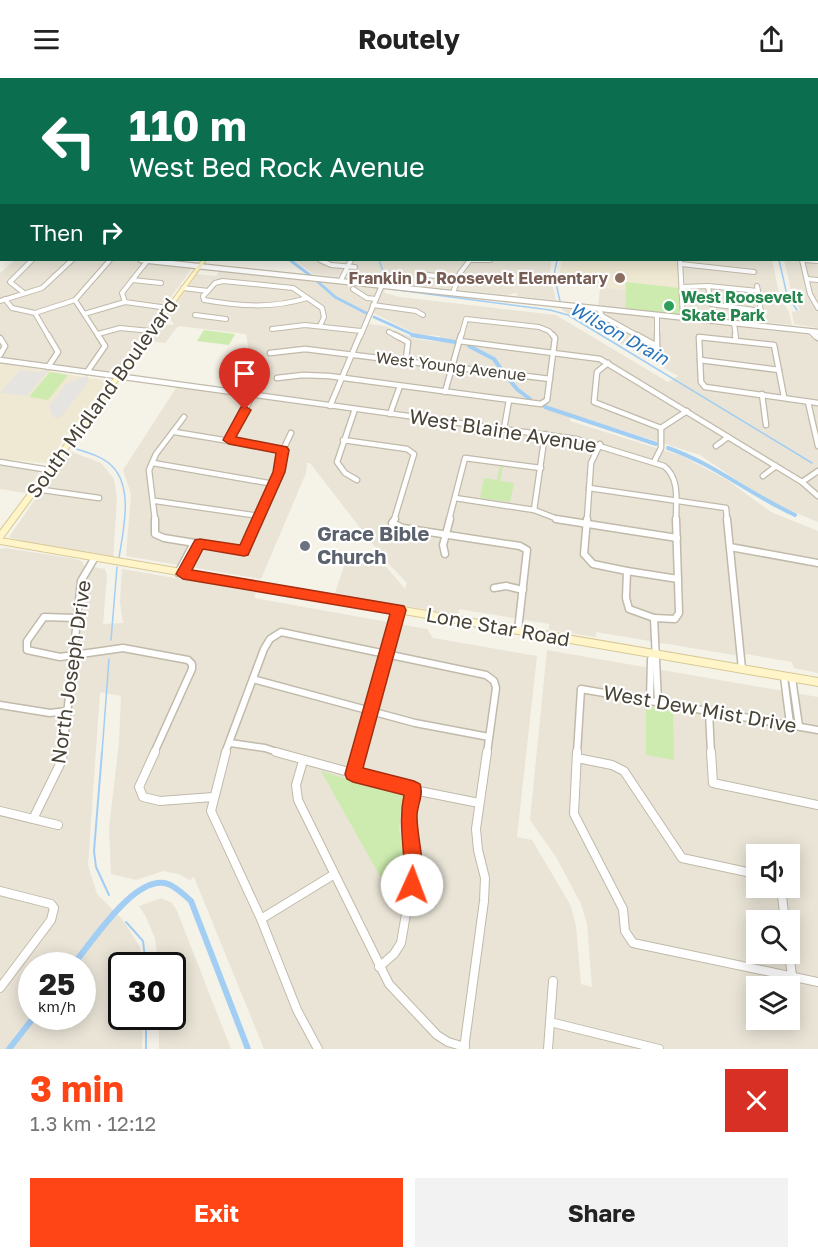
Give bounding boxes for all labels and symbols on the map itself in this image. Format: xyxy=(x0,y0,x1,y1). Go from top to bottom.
place label: Franklin D. Roosevelt Elementary xyxy=(348,268,608,288)
marker: Franklin D. Roosevelt Elementary xyxy=(613,271,627,285)
place label: West Roosevelt Skate Park xyxy=(681,287,803,325)
street label: South Midland Boulevard xyxy=(21,293,182,502)
water label: Wilson Drain xyxy=(566,297,673,370)
marker: West Roosevelt Skate Park xyxy=(662,299,676,313)
street label: West Young Avenue xyxy=(375,347,527,385)
pin xyxy=(219,348,270,410)
street label: West Blaine Avenue xyxy=(408,403,599,457)
place label: Grace Bible Church xyxy=(317,521,430,568)
marker: Grace Bible Church xyxy=(298,539,312,553)
street label: North Joseph Drive xyxy=(45,579,95,765)
street label: Lone Star Road xyxy=(424,602,572,650)
street label: West Dew Mist Drive xyxy=(602,679,799,737)
position arrow xyxy=(380,853,444,917)
speed limit sign: 30 xyxy=(108,952,186,1030)

